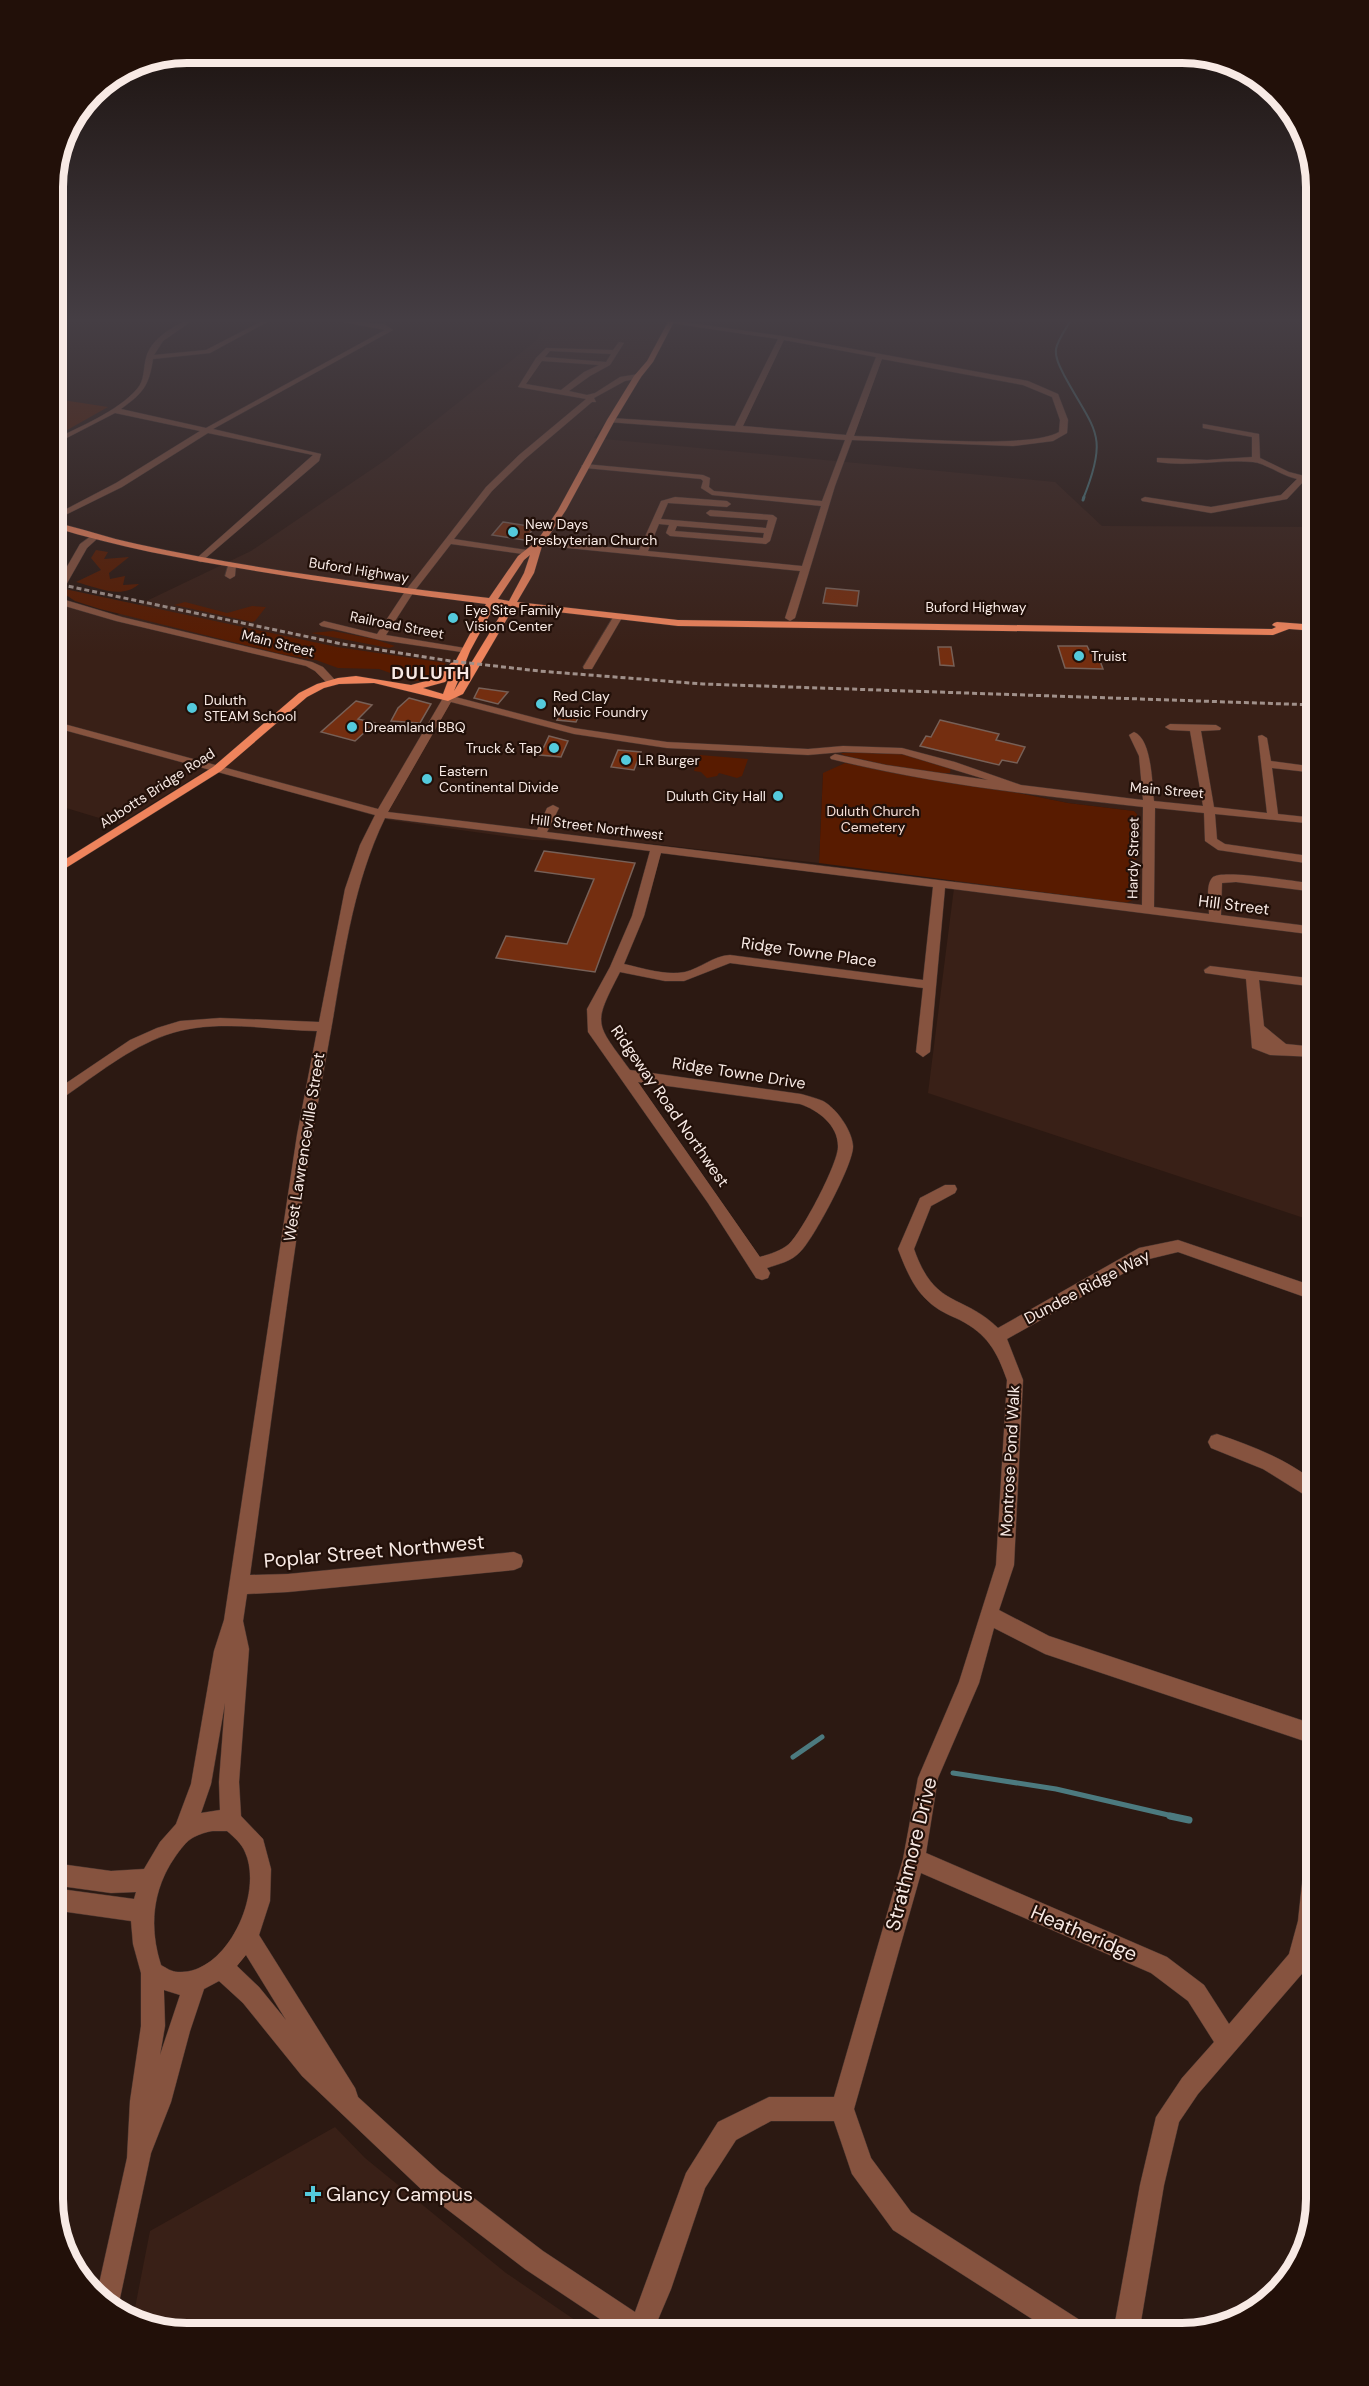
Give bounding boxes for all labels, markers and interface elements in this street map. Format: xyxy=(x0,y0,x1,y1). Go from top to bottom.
place label: New Days Presbyterian Church xyxy=(525,515,657,549)
marker: New Days Presbyterian Church xyxy=(506,525,520,539)
street label: Buford Highway xyxy=(308,553,411,587)
street label: Buford Highway xyxy=(925,598,1027,616)
place label: Eye Site Family Vision Center xyxy=(465,601,562,635)
street label: Railroad Street xyxy=(349,607,445,643)
marker: Eye Site Family Vision Center xyxy=(446,611,460,625)
street label: Main Street xyxy=(240,625,316,661)
place label: Truist xyxy=(1091,647,1127,665)
marker: Truist xyxy=(1072,649,1086,663)
district label: DULUTH xyxy=(391,661,471,685)
place label: Red Clay Music Foundry xyxy=(553,687,648,721)
place label: Duluth STEAM School xyxy=(204,691,296,725)
marker: Red Clay Music Foundry xyxy=(534,697,548,711)
marker: Duluth STEAM School xyxy=(185,701,199,715)
place label: Dreamland BBQ xyxy=(364,718,466,736)
marker: Dreamland BBQ xyxy=(345,720,359,734)
place label: Truck & Tap xyxy=(466,739,542,757)
marker: Truck & Tap xyxy=(547,741,561,755)
street label: Abbotts Bridge Road xyxy=(96,744,218,832)
place label: LR Burger xyxy=(638,751,700,769)
marker: LR Burger xyxy=(619,753,633,767)
place label: Eastern Continental Divide xyxy=(439,762,559,796)
marker: Eastern Continental Divide xyxy=(420,772,434,786)
street label: Main Street xyxy=(1129,778,1205,802)
place label: Duluth City Hall xyxy=(666,787,766,805)
marker: Duluth City Hall xyxy=(771,789,785,803)
park label: Duluth Church Cemetery xyxy=(826,802,920,836)
street label: Hill Street Northwest xyxy=(530,810,664,844)
street label: Hardy Street xyxy=(1123,817,1143,899)
street label: Hill Street xyxy=(1197,890,1271,920)
street label: Ridge Towne Place xyxy=(740,932,878,972)
street label: Ridgeway Road Northwest xyxy=(606,1021,734,1191)
street label: West Lawrenceville Street xyxy=(279,1051,329,1243)
street label: Ridge Towne Drive xyxy=(671,1052,807,1094)
street label: Dundee Ridge Way xyxy=(1021,1245,1153,1329)
street label: Montrose Pond Walk xyxy=(996,1385,1024,1537)
street label: Poplar Street Northwest xyxy=(263,1528,486,1574)
street label: Strathmore Drive xyxy=(879,1774,943,1934)
street label: Heatheridge xyxy=(1027,1899,1141,1967)
place label: Glancy Campus xyxy=(326,2181,473,2207)
marker: Glancy Campus xyxy=(304,2185,322,2203)

